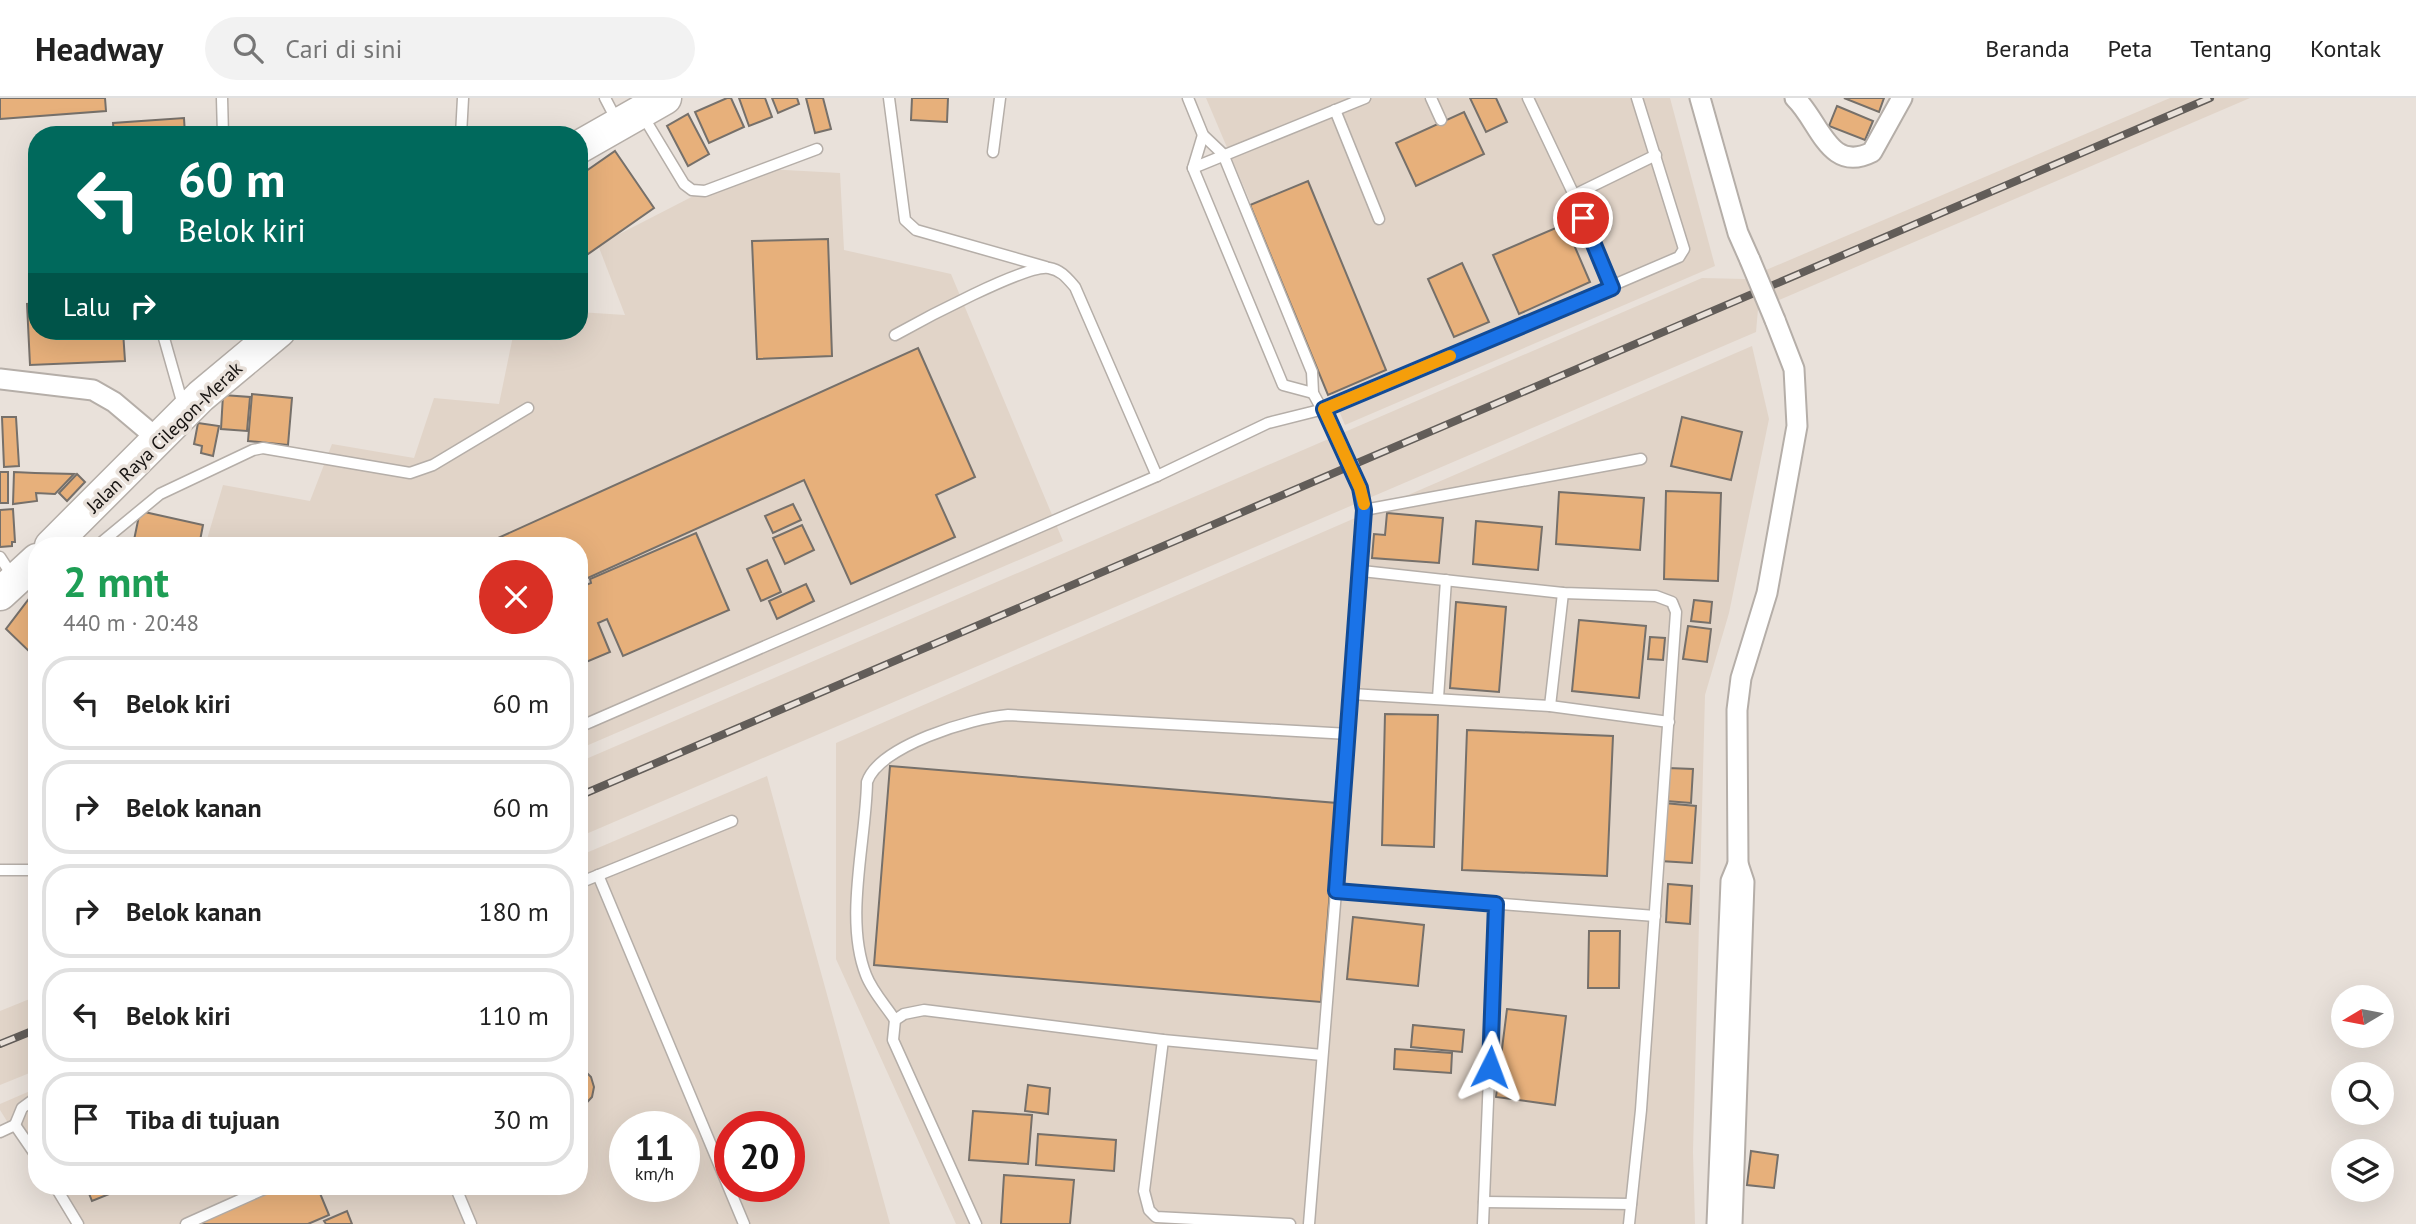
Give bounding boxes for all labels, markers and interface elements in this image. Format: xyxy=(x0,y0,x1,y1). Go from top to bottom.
search box xyxy=(205,17,695,80)
text: Headway xyxy=(35,27,163,70)
icon: search xyxy=(229,29,267,67)
text: Cari di sini xyxy=(285,32,402,65)
text: Beranda xyxy=(1985,33,2070,64)
text: Peta xyxy=(2108,33,2152,64)
text: Tentang xyxy=(2190,33,2272,64)
text: Kontak xyxy=(2310,33,2381,64)
text: 60 m xyxy=(178,147,285,211)
icon: left xyxy=(63,154,154,245)
pin xyxy=(1553,188,1613,248)
icon: arrive xyxy=(1564,199,1602,237)
text: Belok kiri xyxy=(178,209,306,251)
icon: right xyxy=(124,287,162,325)
text: Lalu xyxy=(63,290,110,323)
street label: Jalan Raya Cilegon-Merak xyxy=(80,356,247,518)
text: 2 mnt xyxy=(63,554,169,609)
button: close xyxy=(479,560,553,634)
text: 440 m · 20:48 xyxy=(63,608,199,637)
icon: left xyxy=(67,684,105,722)
text: Belok kiri xyxy=(126,687,231,720)
text: 60 m xyxy=(493,687,549,720)
icon: right xyxy=(67,788,105,826)
text: Belok kanan xyxy=(126,791,262,824)
text: 60 m xyxy=(493,791,549,824)
icon: right xyxy=(67,892,105,930)
text: Belok kanan xyxy=(126,895,262,928)
text: 180 m xyxy=(478,895,549,928)
north arrow xyxy=(2331,985,2394,1048)
map controls xyxy=(2331,985,2394,1202)
icon: left xyxy=(67,996,105,1034)
text: Belok kiri xyxy=(126,999,231,1032)
text: 110 m xyxy=(478,999,549,1032)
position arrow xyxy=(1453,1030,1527,1104)
button: search xyxy=(2331,1062,2394,1125)
icon: arrive xyxy=(67,1100,105,1138)
text: Tiba di tujuan xyxy=(126,1103,280,1136)
text: 30 m xyxy=(493,1103,549,1136)
speed limit sign: 20 xyxy=(714,1111,805,1202)
text: 11 xyxy=(635,1124,674,1170)
button: layers xyxy=(2331,1139,2394,1202)
text: km/h xyxy=(635,1162,674,1185)

